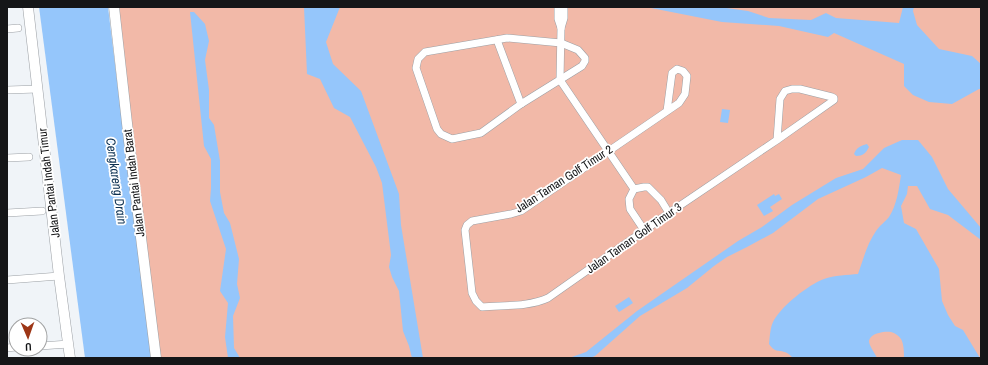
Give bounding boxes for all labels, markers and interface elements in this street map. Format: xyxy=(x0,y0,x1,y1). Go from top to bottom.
street label: Jalan Pantai Indah Timur xyxy=(34,127,64,239)
street label: Jalan Pantai Indah Barat xyxy=(119,128,149,238)
water label: Cengkareng Drain xyxy=(102,137,131,225)
street label: Jalan Taman Golf Timur 2 xyxy=(512,142,616,216)
street label: Jalan Taman Golf Timur 3 xyxy=(583,199,685,277)
north arrow xyxy=(8,317,48,357)
text: U xyxy=(25,340,32,354)

